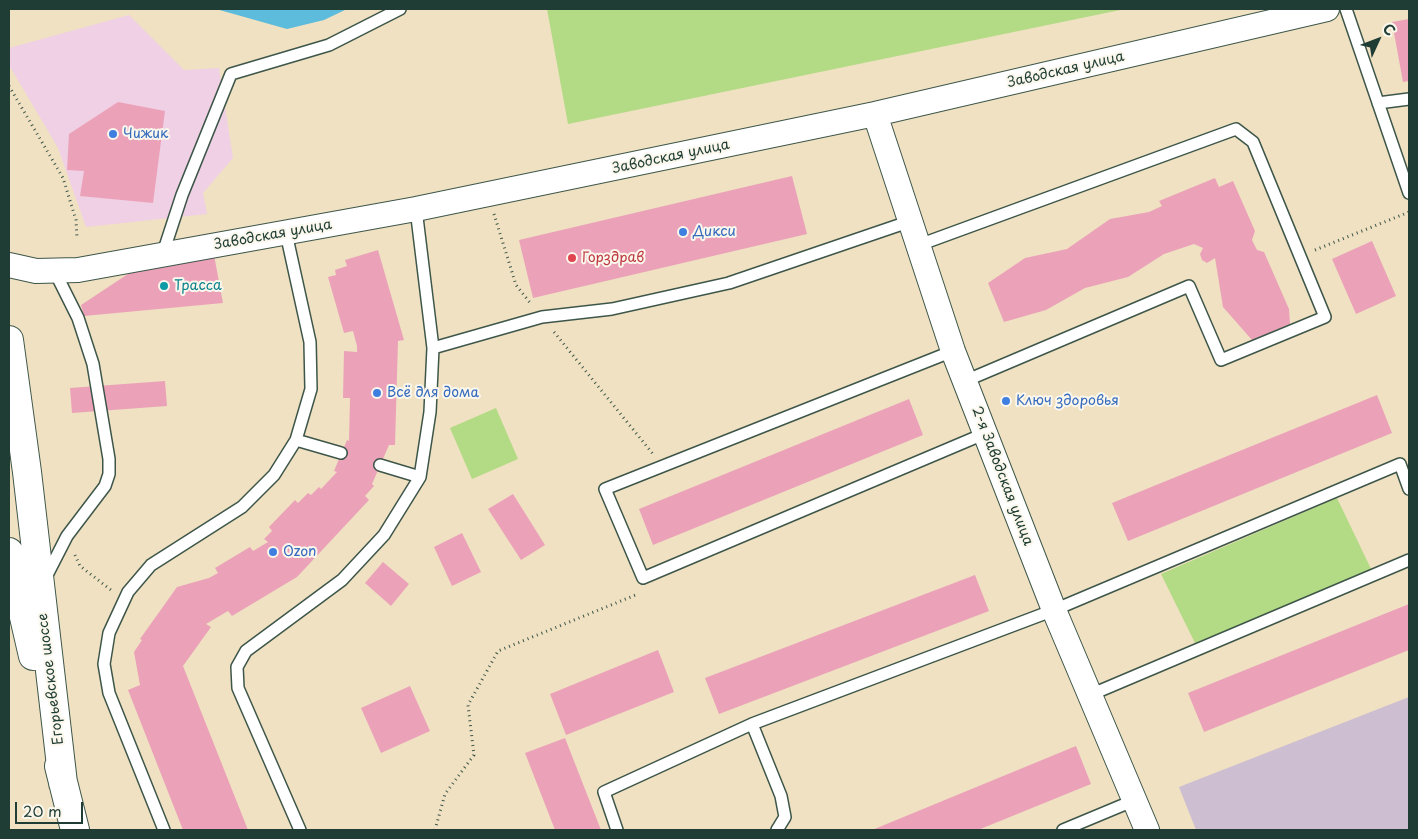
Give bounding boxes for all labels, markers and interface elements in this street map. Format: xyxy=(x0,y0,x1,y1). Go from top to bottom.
north arrow xyxy=(1353,15,1403,65)
text: С xyxy=(1378,18,1401,40)
street label: Заводская улица xyxy=(1006,48,1126,92)
place label: Чижик xyxy=(123,126,168,142)
marker: Чижик xyxy=(107,128,119,140)
street label: Заводская улица xyxy=(611,136,731,178)
street label: Заводская улица xyxy=(213,216,333,254)
place label: Дикси xyxy=(693,224,736,240)
marker: Дикси xyxy=(677,226,689,238)
place label: Горздрав xyxy=(582,250,644,266)
marker: Горздрав xyxy=(566,252,578,264)
place label: Трасса xyxy=(174,278,222,294)
marker: Трасса xyxy=(158,280,170,292)
place label: Всё для дома xyxy=(387,385,479,401)
marker: Всё для дома xyxy=(371,387,383,399)
place label: Ключ здоровья xyxy=(1016,393,1119,409)
marker: Ключ здоровья xyxy=(1000,395,1012,407)
street label: 2-я Заводская улица xyxy=(968,404,1036,548)
place label: Ozon xyxy=(283,544,316,560)
marker: Ozon xyxy=(267,546,279,558)
street label: Егорьевское шоссе xyxy=(35,612,67,746)
scale bar xyxy=(18,792,85,824)
text: 20 m xyxy=(23,799,62,822)

